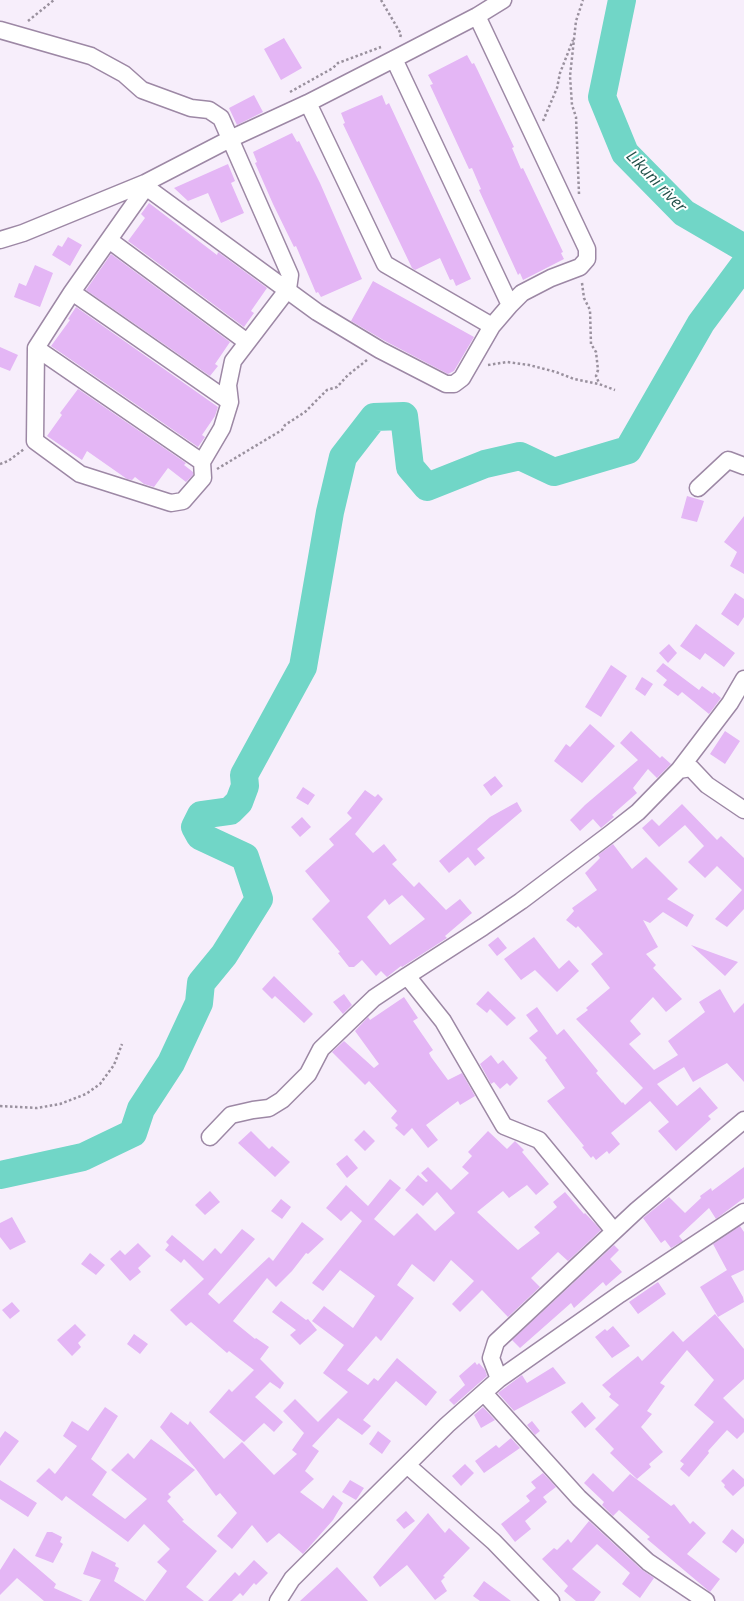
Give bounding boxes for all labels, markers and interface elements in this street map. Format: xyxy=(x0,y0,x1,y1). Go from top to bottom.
water label: Likuni river xyxy=(622,147,690,217)

